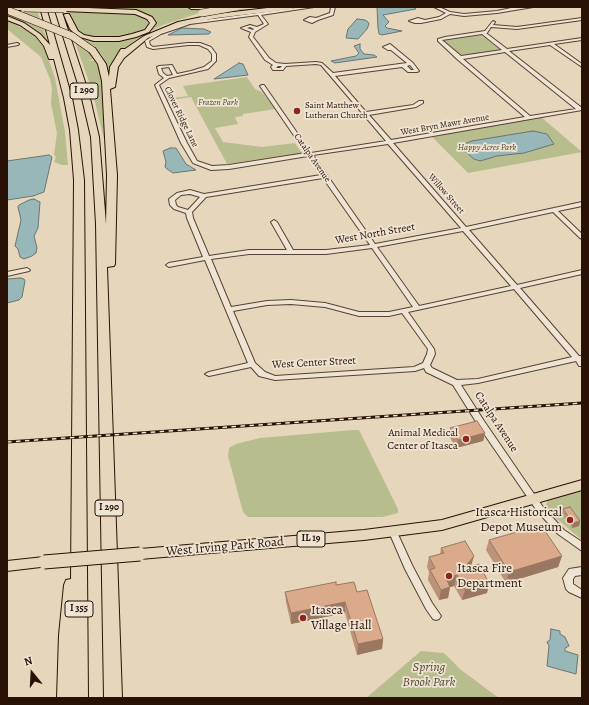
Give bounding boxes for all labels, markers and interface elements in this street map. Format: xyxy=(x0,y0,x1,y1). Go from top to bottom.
road number: I 290 xyxy=(70,83,98,99)
street label: Clover Ridge Lane xyxy=(162,85,200,149)
park label: Frazen Park xyxy=(198,98,238,108)
place label: Saint Matthew Lutheran Church xyxy=(305,101,368,122)
marker: Saint Matthew Lutheran Church xyxy=(292,106,302,116)
street label: West Bryn Mawr Avenue xyxy=(400,112,490,138)
street label: Catalpa Avenue xyxy=(291,132,333,184)
park label: Happy Acres Park xyxy=(458,143,516,153)
street label: Willow Street xyxy=(426,172,466,216)
street label: West North Street xyxy=(334,220,416,248)
street label: West Center Street xyxy=(272,354,356,372)
street label: Catalpa Avenue xyxy=(472,389,520,455)
place label: Animal Medical Center of Itasca xyxy=(387,426,458,452)
marker: Animal Medical Center of Itasca xyxy=(461,434,471,444)
road number: I 290 xyxy=(95,500,123,516)
place label: Itasca Historical Depot Museum xyxy=(475,505,562,536)
marker: Itasca Historical Depot Museum xyxy=(565,515,575,525)
road number: IL 19 xyxy=(297,531,325,547)
street label: West Irving Park Road xyxy=(165,534,285,560)
place label: Itasca Fire Department xyxy=(457,561,522,592)
marker: Itasca Fire Department xyxy=(444,571,454,581)
road number: I 355 xyxy=(65,601,93,617)
place label: Itasca Village Hall xyxy=(311,603,371,634)
marker: Itasca Village Hall xyxy=(298,613,308,623)
north arrow xyxy=(12,653,52,693)
text: N xyxy=(22,653,34,669)
park label: Spring Brook Park xyxy=(403,660,455,691)

